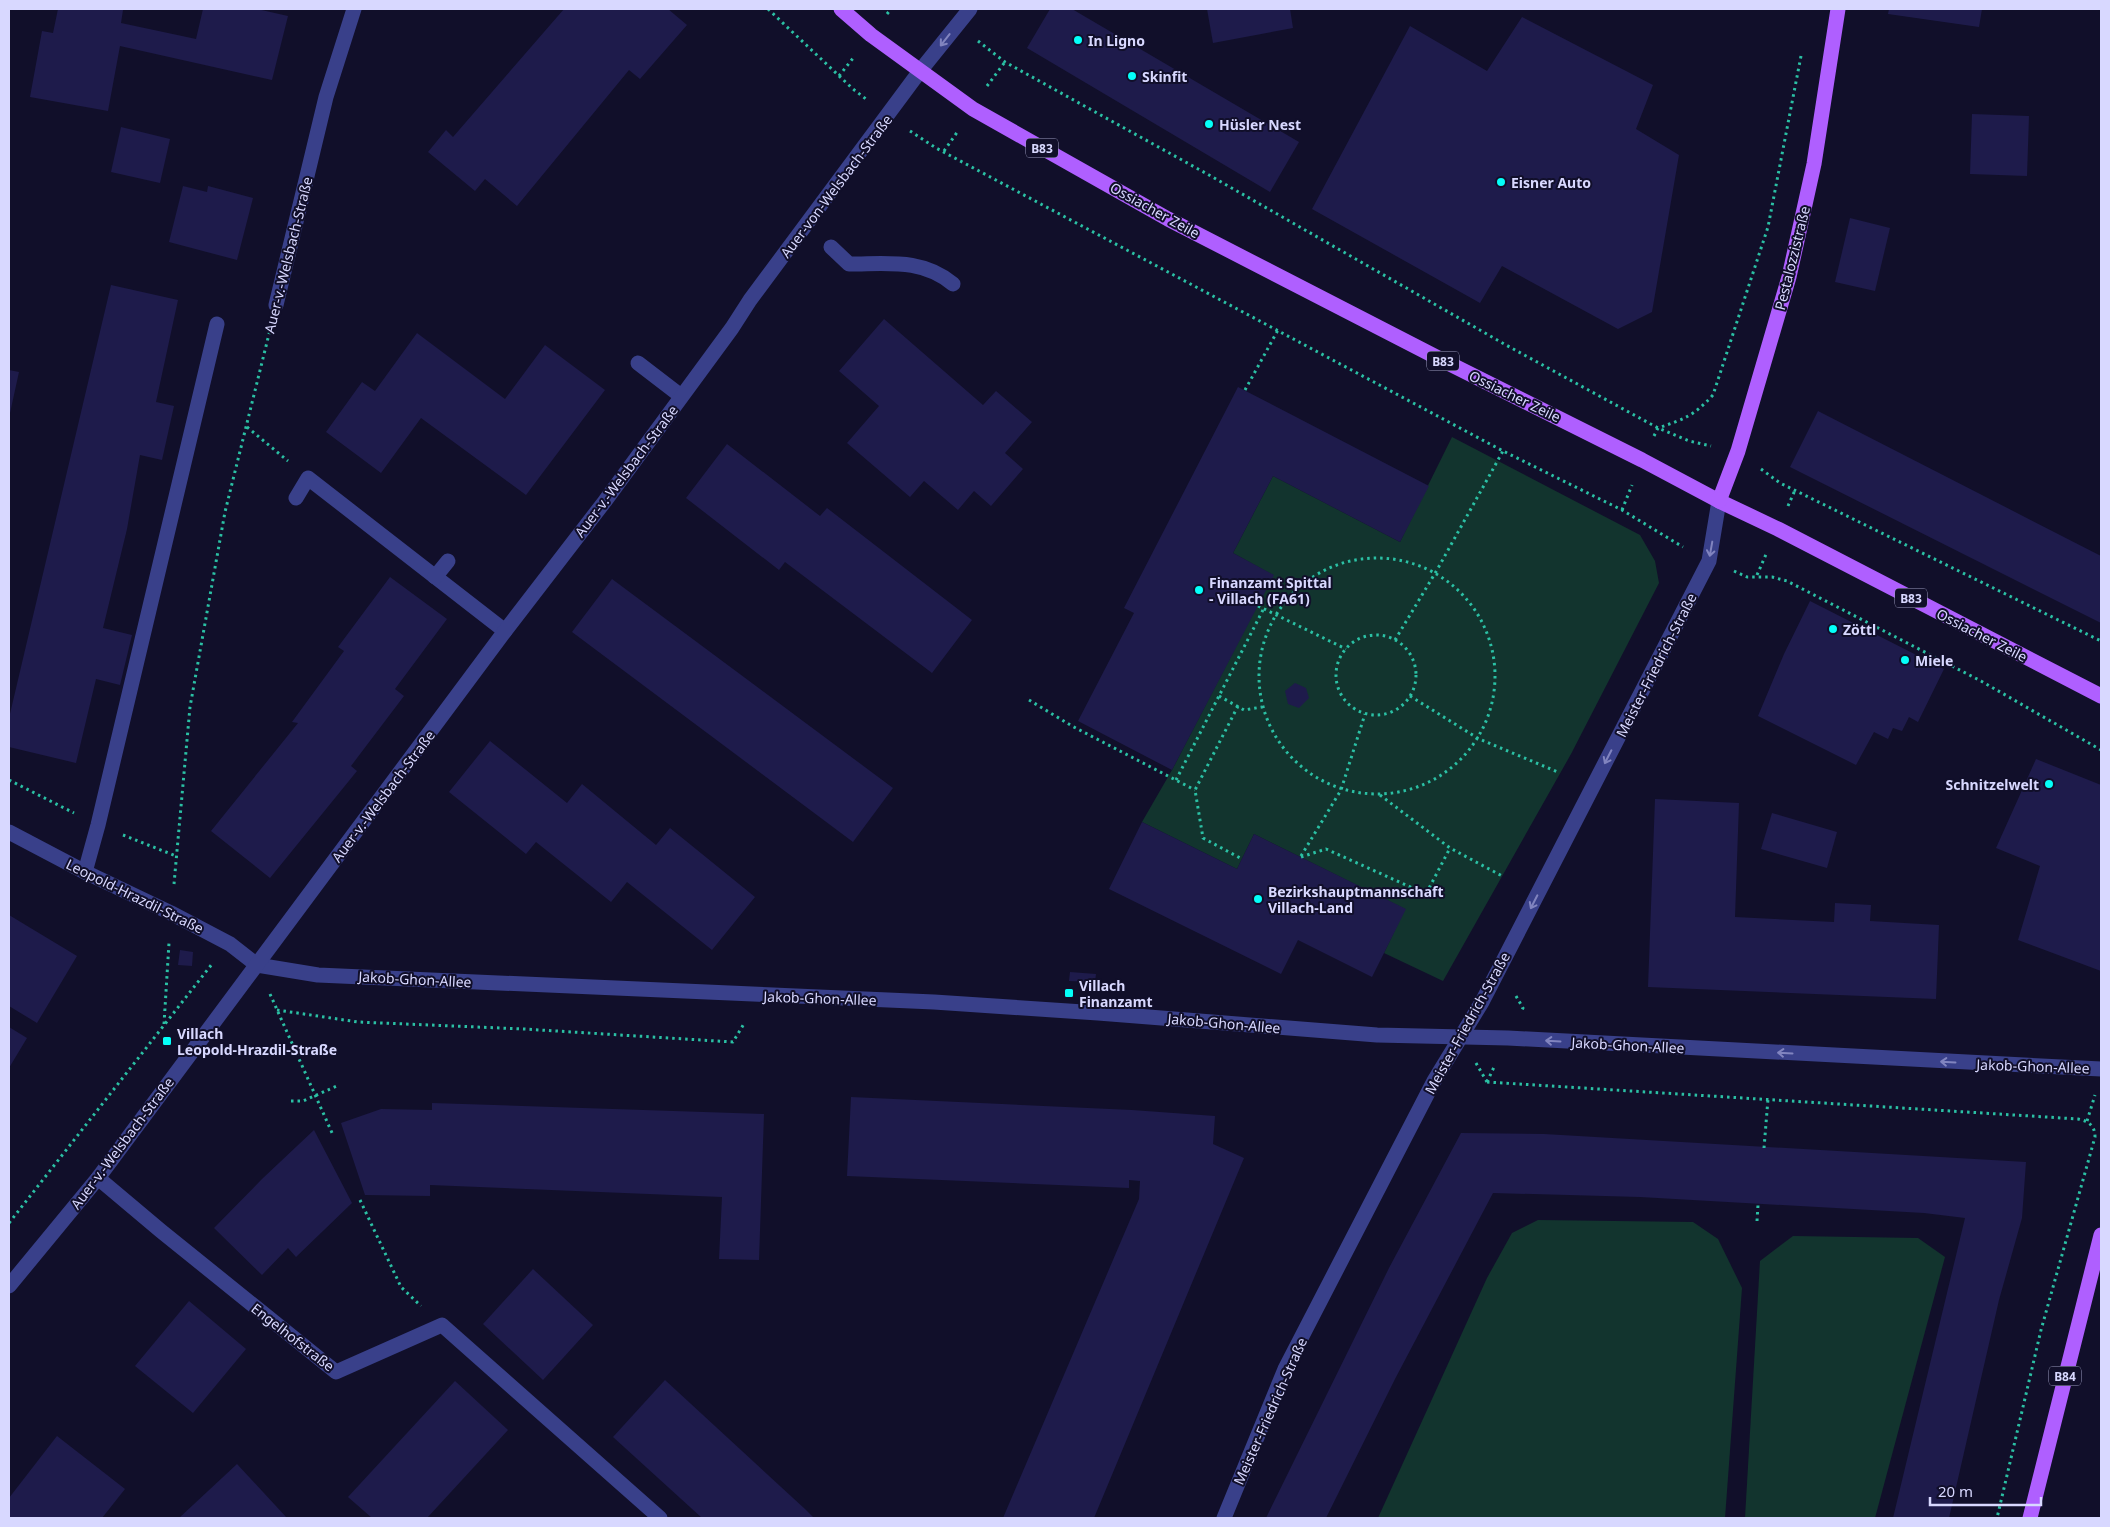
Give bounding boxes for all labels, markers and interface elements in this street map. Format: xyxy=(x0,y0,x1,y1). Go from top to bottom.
place label: In Ligno xyxy=(1088,31,1145,50)
one-way arrow xyxy=(939,33,950,46)
marker: In Ligno xyxy=(1072,34,1084,46)
place label: Skinfit xyxy=(1142,67,1187,86)
marker: Skinfit xyxy=(1126,70,1138,82)
street label: Auer-von-Welsbach-Straße xyxy=(776,110,896,261)
place label: Hüsler Nest xyxy=(1219,115,1301,134)
marker: Hüsler Nest xyxy=(1203,118,1215,130)
road number: B83 xyxy=(1026,138,1058,158)
place label: Eisner Auto xyxy=(1511,173,1591,192)
street label: Auer-v.-Welsbach-Straße xyxy=(259,175,317,335)
marker: Eisner Auto xyxy=(1495,176,1507,188)
street label: Ossiacher Zeile xyxy=(1107,178,1203,242)
street label: Pestalozzistraße xyxy=(1770,204,1814,312)
road number: B83 xyxy=(1427,352,1459,371)
street label: Ossiacher Zeile xyxy=(1466,366,1564,426)
street label: Auer-v.-Welsbach-Straße xyxy=(570,401,682,541)
one-way arrow xyxy=(1705,541,1715,557)
place label: Finanzamt Spittal - Villach (FA61) xyxy=(1209,573,1332,608)
marker: Finanzamt Spittal - Villach (FA61) xyxy=(1193,584,1205,596)
road number: B83 xyxy=(1895,588,1927,608)
street label: Meister-Friedrich-Straße xyxy=(1611,590,1701,740)
street label: Ossiacher Zeile xyxy=(1933,604,2031,666)
place label: Zöttl xyxy=(1843,620,1876,639)
marker: Zöttl xyxy=(1827,623,1839,635)
place label: Miele xyxy=(1915,651,1953,670)
marker: Miele xyxy=(1899,654,1911,666)
street label: Auer-v.-Welsbach-Straße xyxy=(327,726,439,866)
one-way arrow xyxy=(1603,750,1613,765)
place label: Schnitzelwelt xyxy=(1946,775,2039,794)
marker: Schnitzelwelt xyxy=(2043,778,2055,790)
street label: Leopold-Hrazdil-Straße xyxy=(63,854,207,938)
place label: Bezirkshauptmannschaft Villach-Land xyxy=(1268,882,1444,917)
marker: Bezirkshauptmannschaft Villach-Land xyxy=(1252,893,1264,905)
one-way arrow xyxy=(1529,894,1538,909)
street label: Meister-Friedrich-Straße xyxy=(1420,949,1514,1097)
street label: Jakob-Ghon-Allee xyxy=(356,966,472,991)
place label: Villach Finanzamt xyxy=(1079,976,1152,1011)
street label: Jakob-Ghon-Allee xyxy=(761,986,877,1009)
marker: Villach Finanzamt xyxy=(1063,987,1075,999)
street label: Jakob-Ghon-Allee xyxy=(1165,1008,1281,1037)
place label: Villach Leopold-Hrazdil-Straße xyxy=(177,1024,337,1059)
street label: Jakob-Ghon-Allee xyxy=(1569,1032,1685,1057)
marker: Villach Leopold-Hrazdil-Straße xyxy=(161,1035,173,1047)
one-way arrow xyxy=(1545,1036,1561,1045)
one-way arrow xyxy=(1778,1048,1794,1058)
street label: Jakob-Ghon-Allee xyxy=(1974,1054,2090,1077)
one-way arrow xyxy=(1940,1057,1956,1066)
street label: Auer-v.-Welsbach-Straße xyxy=(66,1073,178,1213)
street label: Engelhofstraße xyxy=(248,1299,338,1375)
street label: Meister-Friedrich-Straße xyxy=(1229,1334,1311,1488)
road number: B84 xyxy=(2049,1366,2081,1385)
scale bar xyxy=(1930,1474,2041,1506)
text: 20 m xyxy=(1938,1481,1973,1501)

